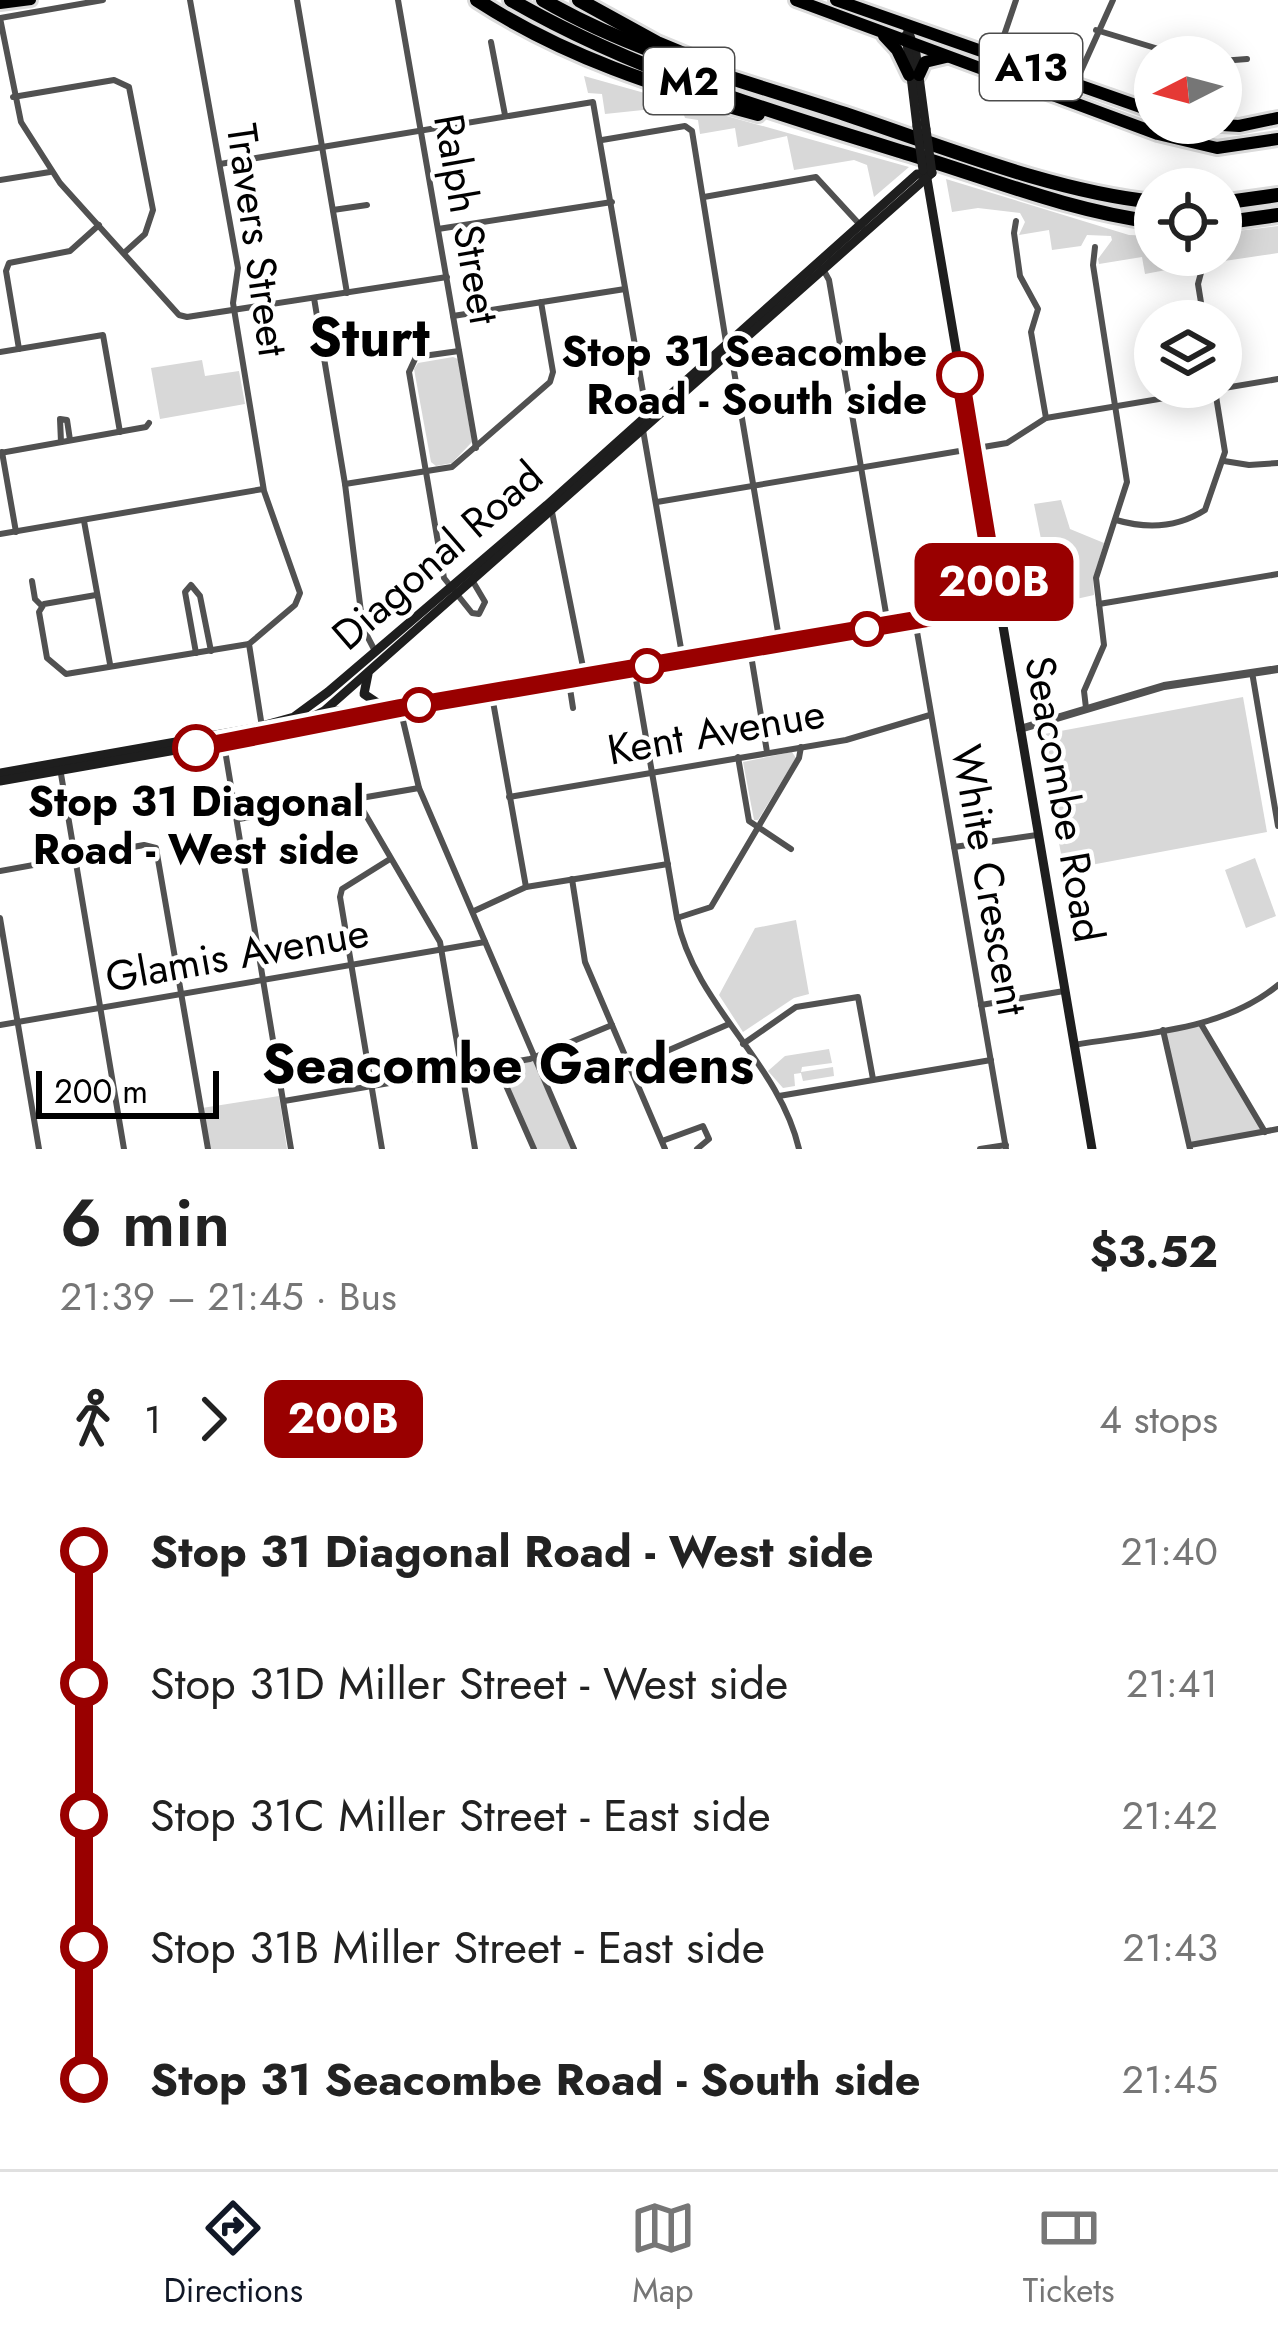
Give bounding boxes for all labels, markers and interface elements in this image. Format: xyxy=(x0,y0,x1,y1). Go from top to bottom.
road number: A13 xyxy=(980,34,1082,100)
north arrow xyxy=(1134,36,1242,144)
map controls xyxy=(1134,36,1242,408)
road number: M2 xyxy=(644,48,734,114)
street label: Ralph Street xyxy=(418,109,515,329)
street label: Travers Street xyxy=(211,120,304,360)
button: locate xyxy=(1134,168,1242,276)
district label: Sturt xyxy=(308,298,430,376)
button: layers xyxy=(1134,300,1242,408)
place label: Stop 31 Seacombe Road - South side xyxy=(561,321,927,430)
marker: Stop 31 Seacombe Road - South side xyxy=(938,353,982,397)
street label: Diagonal Road xyxy=(319,447,556,664)
line badge: 200B xyxy=(910,543,1078,621)
text: 200B xyxy=(938,551,1050,612)
unlabelled marker xyxy=(851,613,883,645)
unlabelled marker xyxy=(631,650,663,682)
street label: Seacombe Road xyxy=(1009,651,1120,947)
street label: Kent Avenue xyxy=(603,682,830,781)
unlabelled marker xyxy=(403,689,435,721)
marker: Stop 31 Diagonal Road - West side xyxy=(174,726,218,770)
street label: White Crescent xyxy=(936,740,1043,1020)
place label: Stop 31 Diagonal Road - West side xyxy=(28,771,364,880)
street label: Glamis Avenue xyxy=(101,901,374,1008)
district label: Seacombe Gardens xyxy=(262,1025,754,1103)
scale bar xyxy=(36,1065,219,1118)
text: 200 m xyxy=(54,1068,148,1115)
text: 6 min xyxy=(60,1175,230,1271)
text: $3.52 xyxy=(1090,1219,1218,1284)
text: 21:39 – 21:45 · Bus xyxy=(60,1268,397,1325)
icon: walk xyxy=(60,1386,126,1452)
icon: forward xyxy=(180,1386,246,1452)
text: 200B xyxy=(288,1388,399,1449)
text: 1 xyxy=(144,1391,162,1448)
text: 4 stops xyxy=(1099,1391,1218,1448)
text: Stop 31 Diagonal Road - West side xyxy=(150,1519,874,1584)
text: 21:40 xyxy=(1120,1523,1218,1580)
text: Stop 31D Miller Street - West side xyxy=(150,1651,788,1716)
text: 21:41 xyxy=(1126,1655,1218,1712)
text: Stop 31C Miller Street - East side xyxy=(150,1783,771,1848)
text: 21:42 xyxy=(1122,1787,1218,1844)
text: Stop 31B Miller Street - East side xyxy=(150,1915,765,1980)
text: 21:43 xyxy=(1123,1919,1218,1976)
text: Stop 31 Seacombe Road - South side xyxy=(150,2047,921,2112)
text: 21:45 xyxy=(1122,2051,1218,2108)
tab: Directions xyxy=(163,2195,303,2314)
tab: Map xyxy=(630,2195,696,2314)
tab: Tickets xyxy=(1023,2195,1115,2314)

